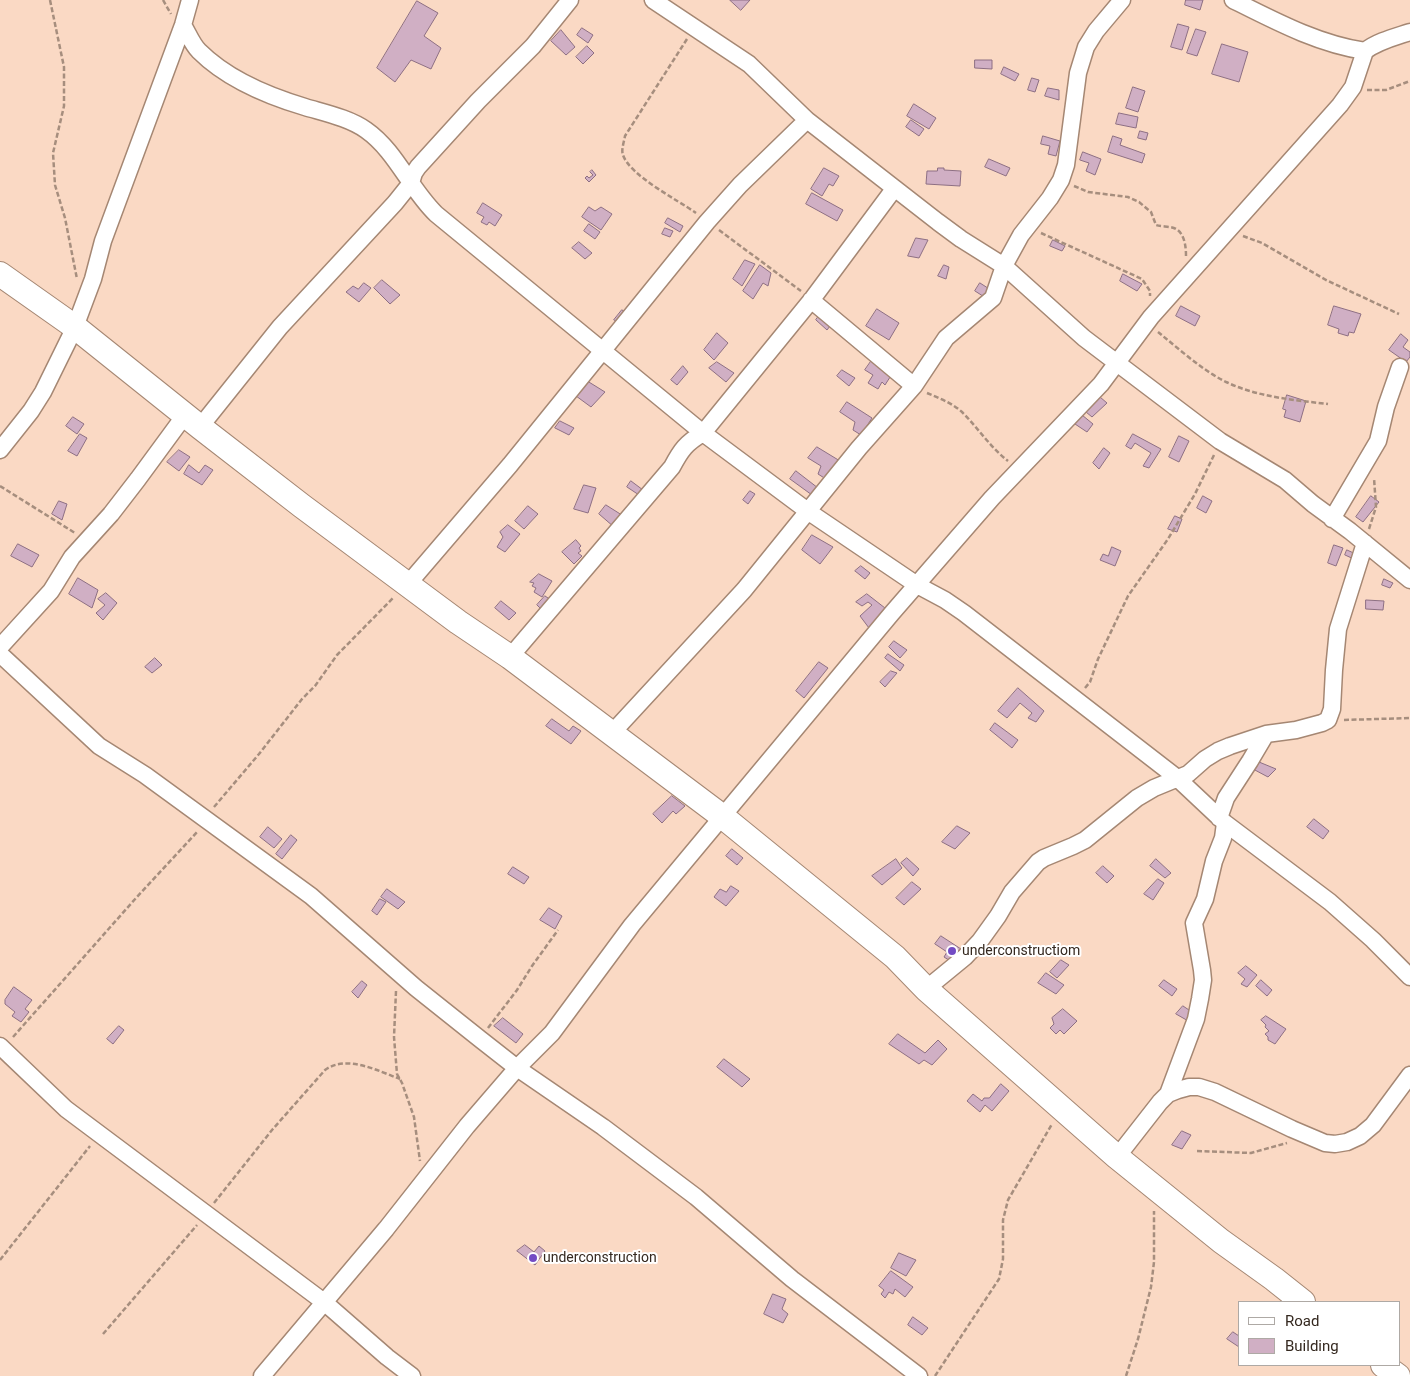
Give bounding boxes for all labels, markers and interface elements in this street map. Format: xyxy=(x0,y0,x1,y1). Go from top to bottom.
place label: underconstructiom xyxy=(962,943,1080,959)
marker: underconstructiom xyxy=(946,945,958,957)
place label: underconstruction xyxy=(543,1250,657,1266)
marker: underconstruction xyxy=(527,1252,539,1264)
legend xyxy=(1238,1301,1400,1366)
text: Road xyxy=(1285,1312,1319,1330)
text: Building xyxy=(1285,1337,1339,1355)

